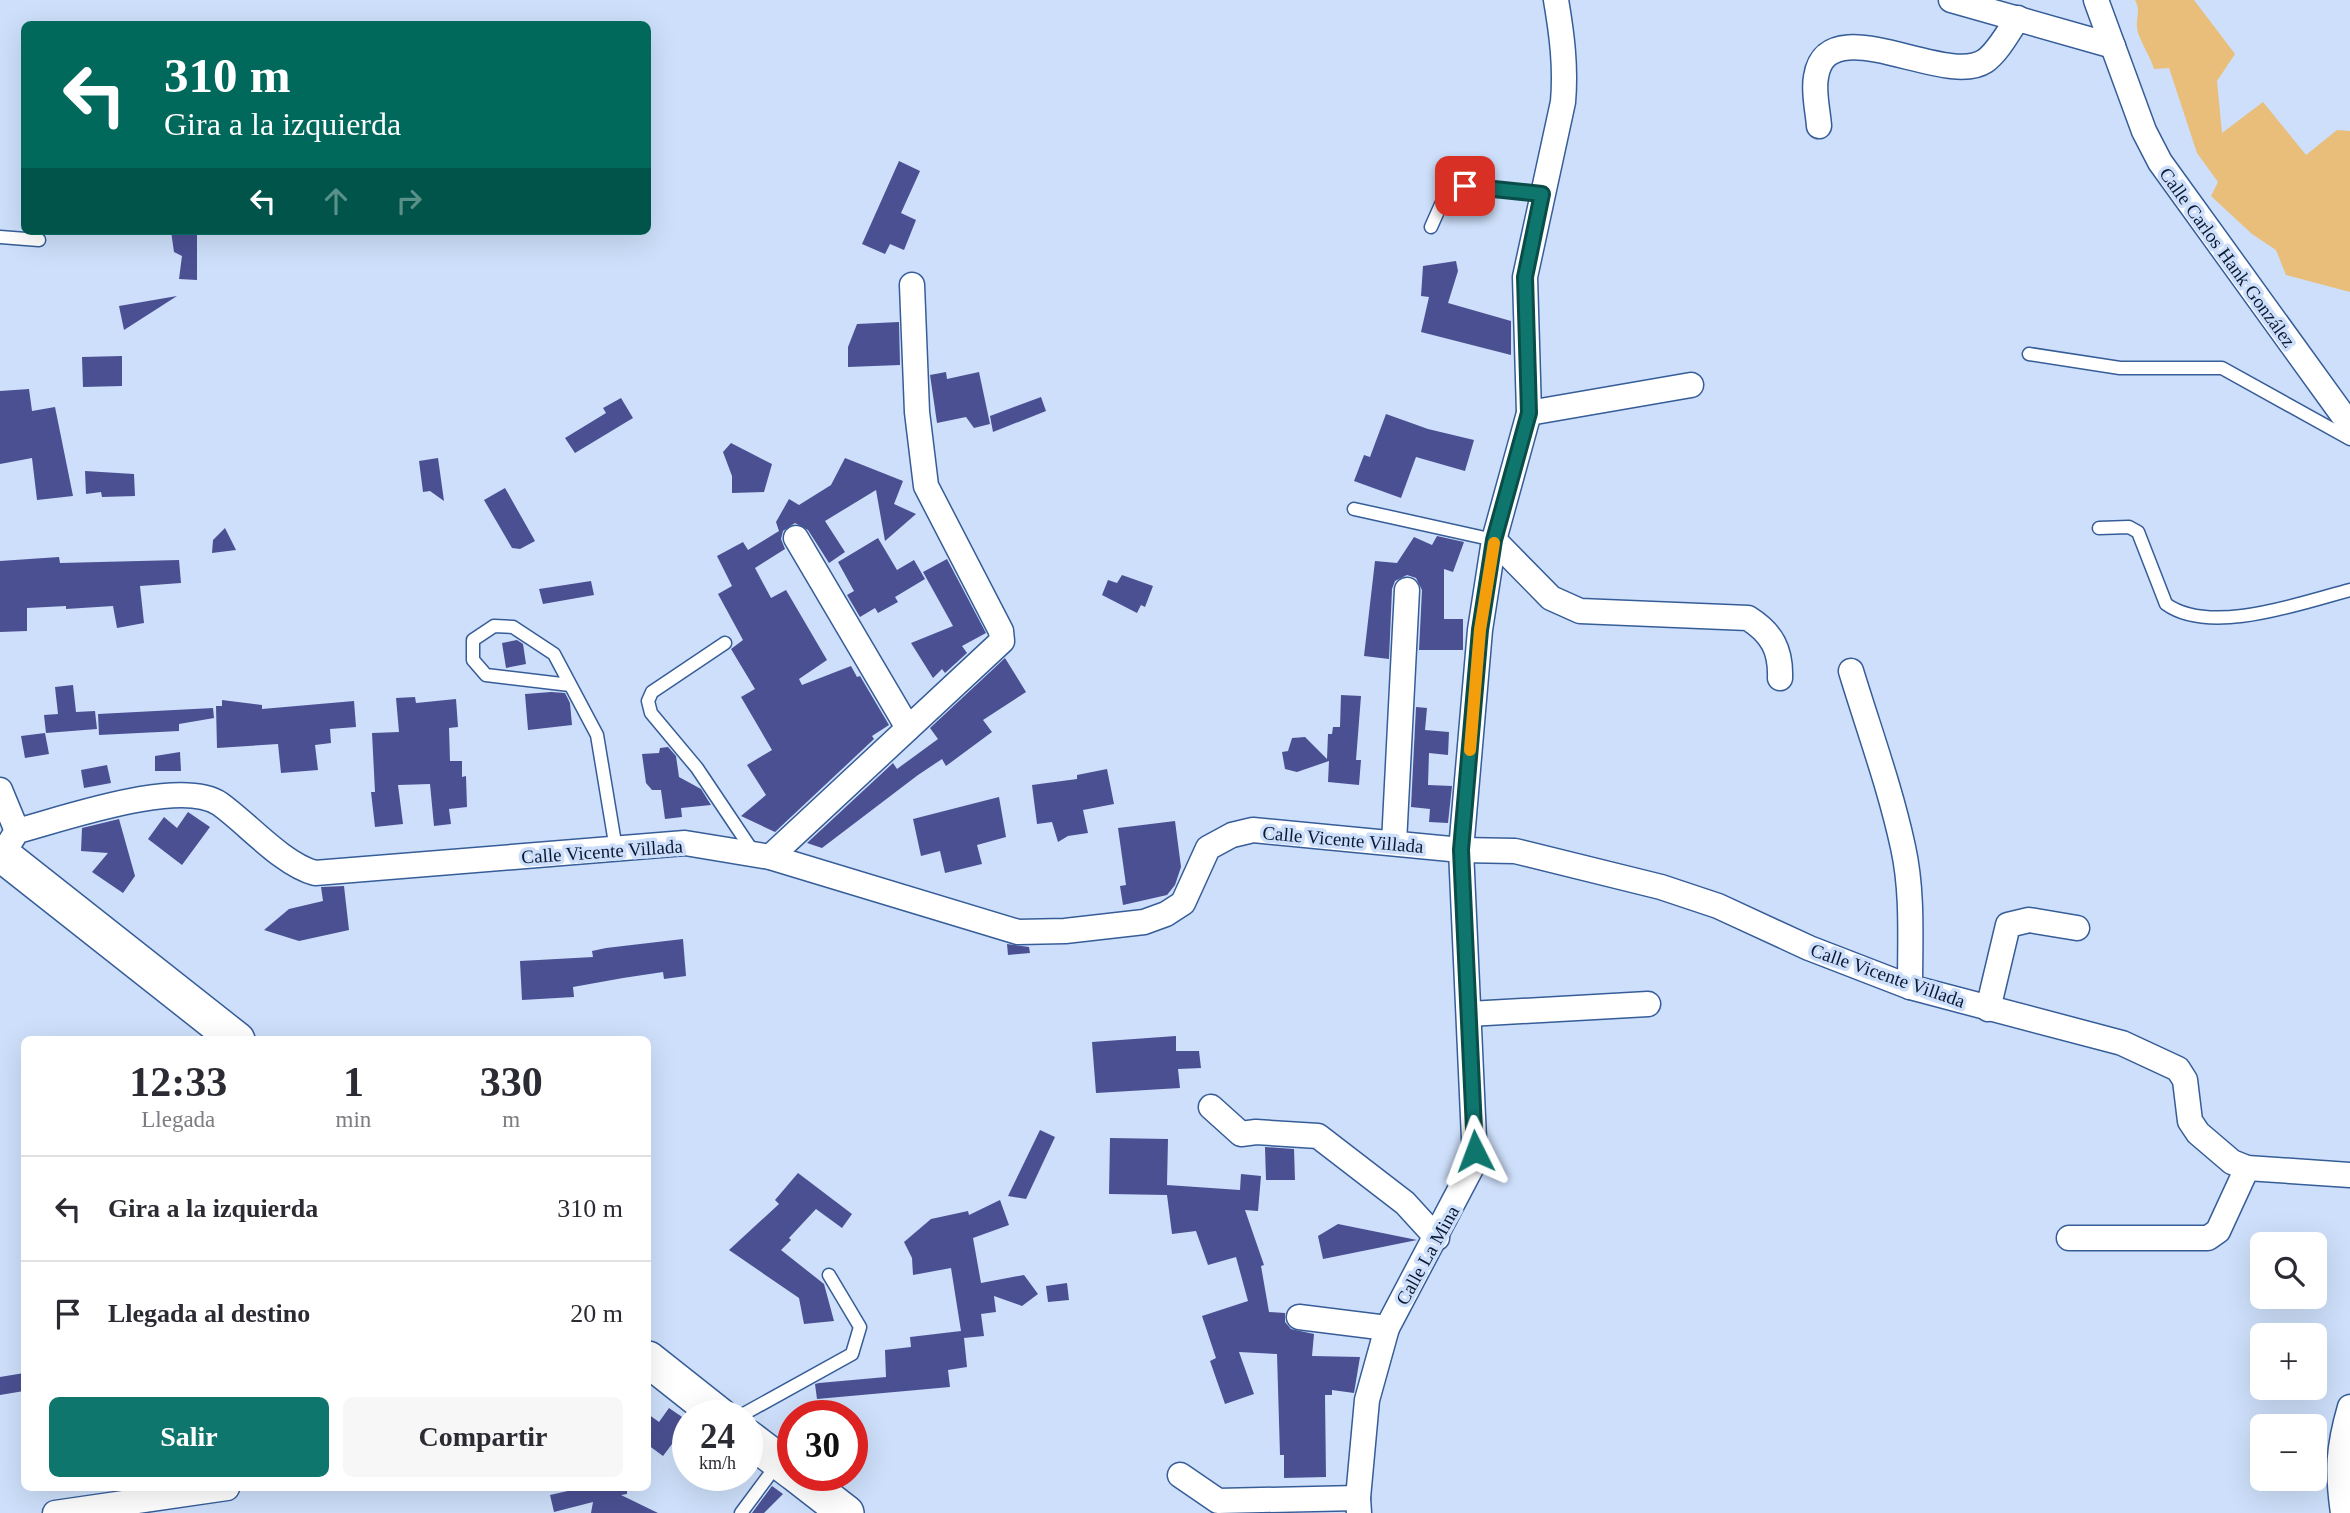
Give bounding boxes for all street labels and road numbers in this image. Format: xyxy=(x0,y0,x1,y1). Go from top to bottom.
street label: Calle Carlos Hank González xyxy=(2155,163,2300,351)
street label: Calle Vicente Villada xyxy=(1262,822,1425,857)
street label: Calle Vicente Villada xyxy=(521,835,684,868)
street label: Calle Vicente Villada xyxy=(1808,939,1968,1012)
street label: Calle La Mina xyxy=(1392,1202,1463,1308)

